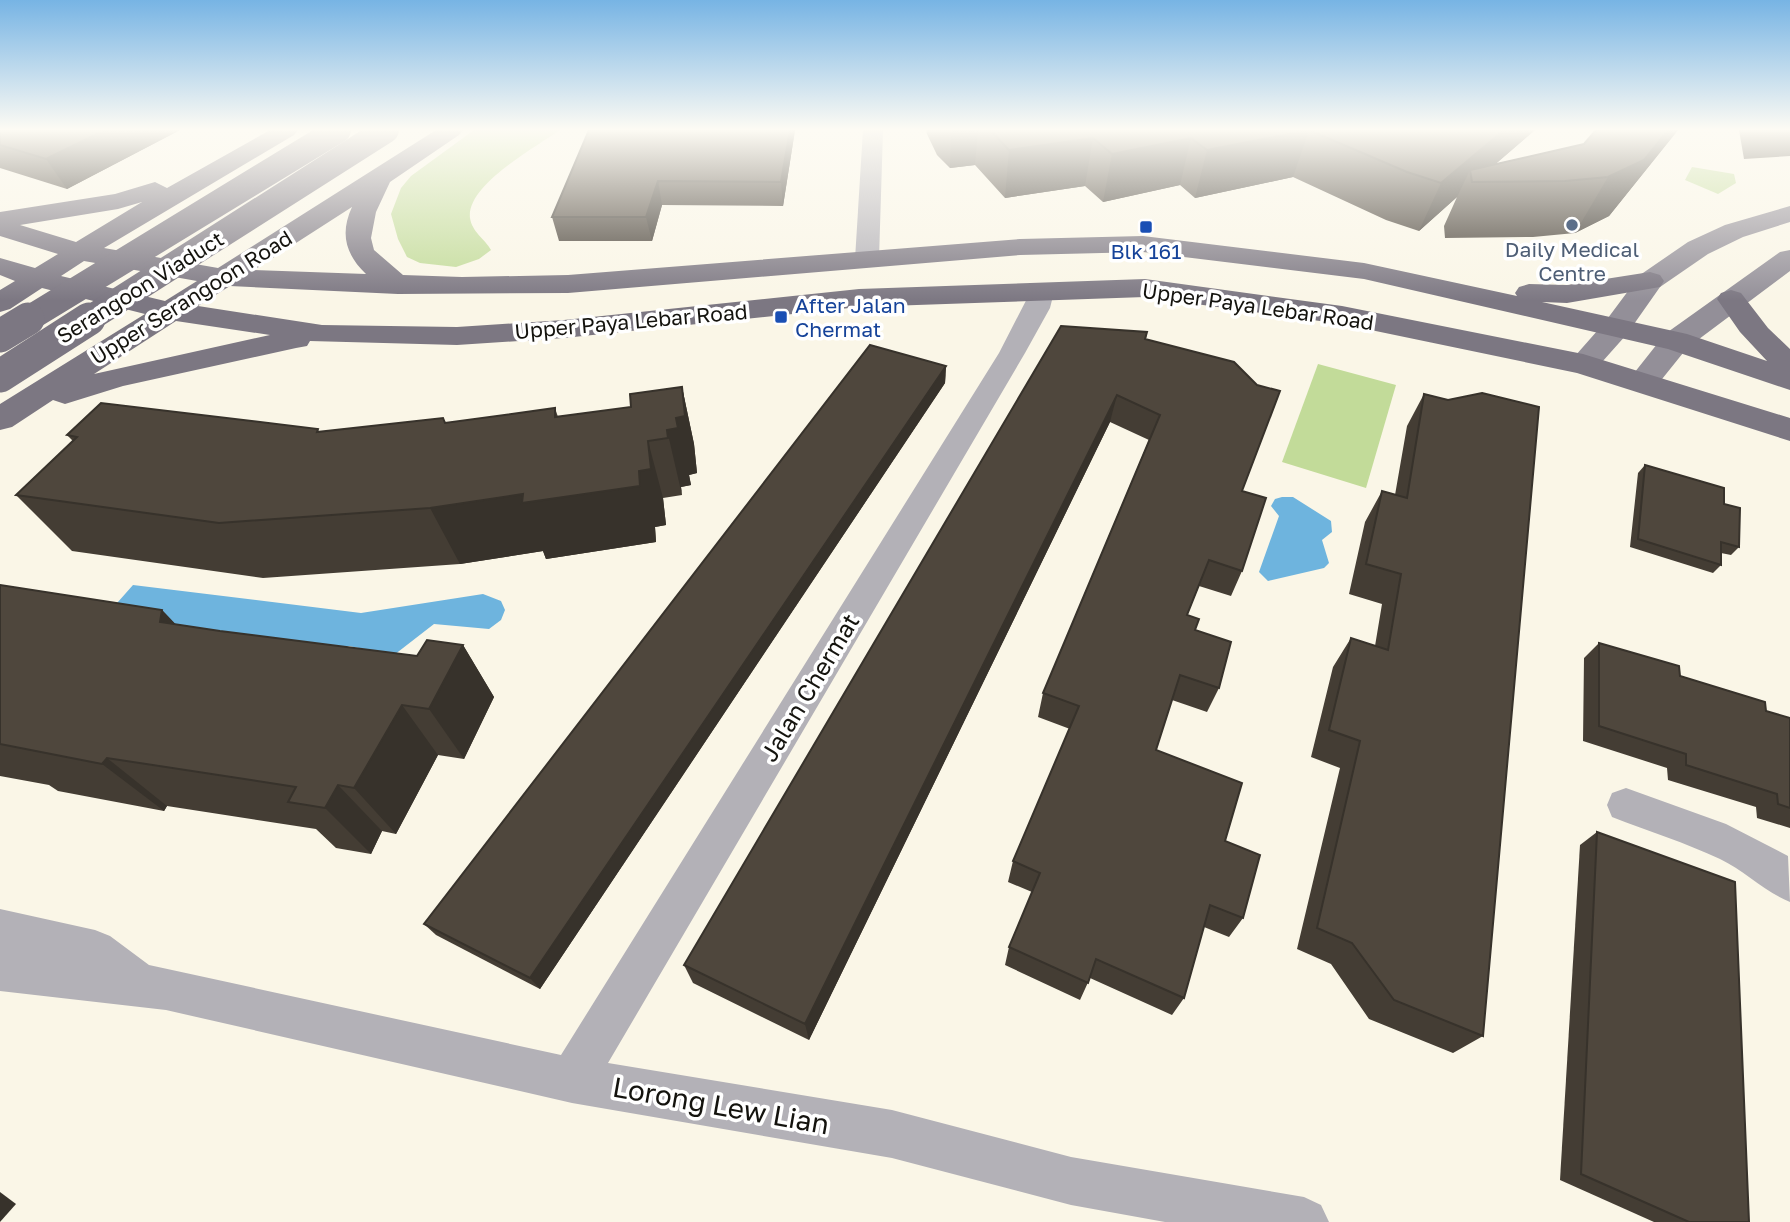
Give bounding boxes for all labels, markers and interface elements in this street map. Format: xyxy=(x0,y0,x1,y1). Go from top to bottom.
marker: Daily Medical Centre xyxy=(1564,217,1580,233)
marker: Blk 161 xyxy=(1138,219,1154,235)
street label: Upper Serangoon Road xyxy=(85,224,297,370)
street label: Serangoon Viaduct xyxy=(52,225,228,349)
place label: Daily Medical Centre xyxy=(1505,236,1639,286)
place label: Blk 161 xyxy=(1111,238,1181,264)
street label: Upper Paya Lebar Road xyxy=(1141,277,1375,335)
place label: After Jalan Chermat xyxy=(795,292,906,342)
street label: Upper Paya Lebar Road xyxy=(513,298,749,344)
marker: After Jalan Chermat xyxy=(773,309,789,325)
street label: Jalan Chermat xyxy=(753,608,865,766)
street label: Lorong Lew Lian xyxy=(610,1070,832,1140)

